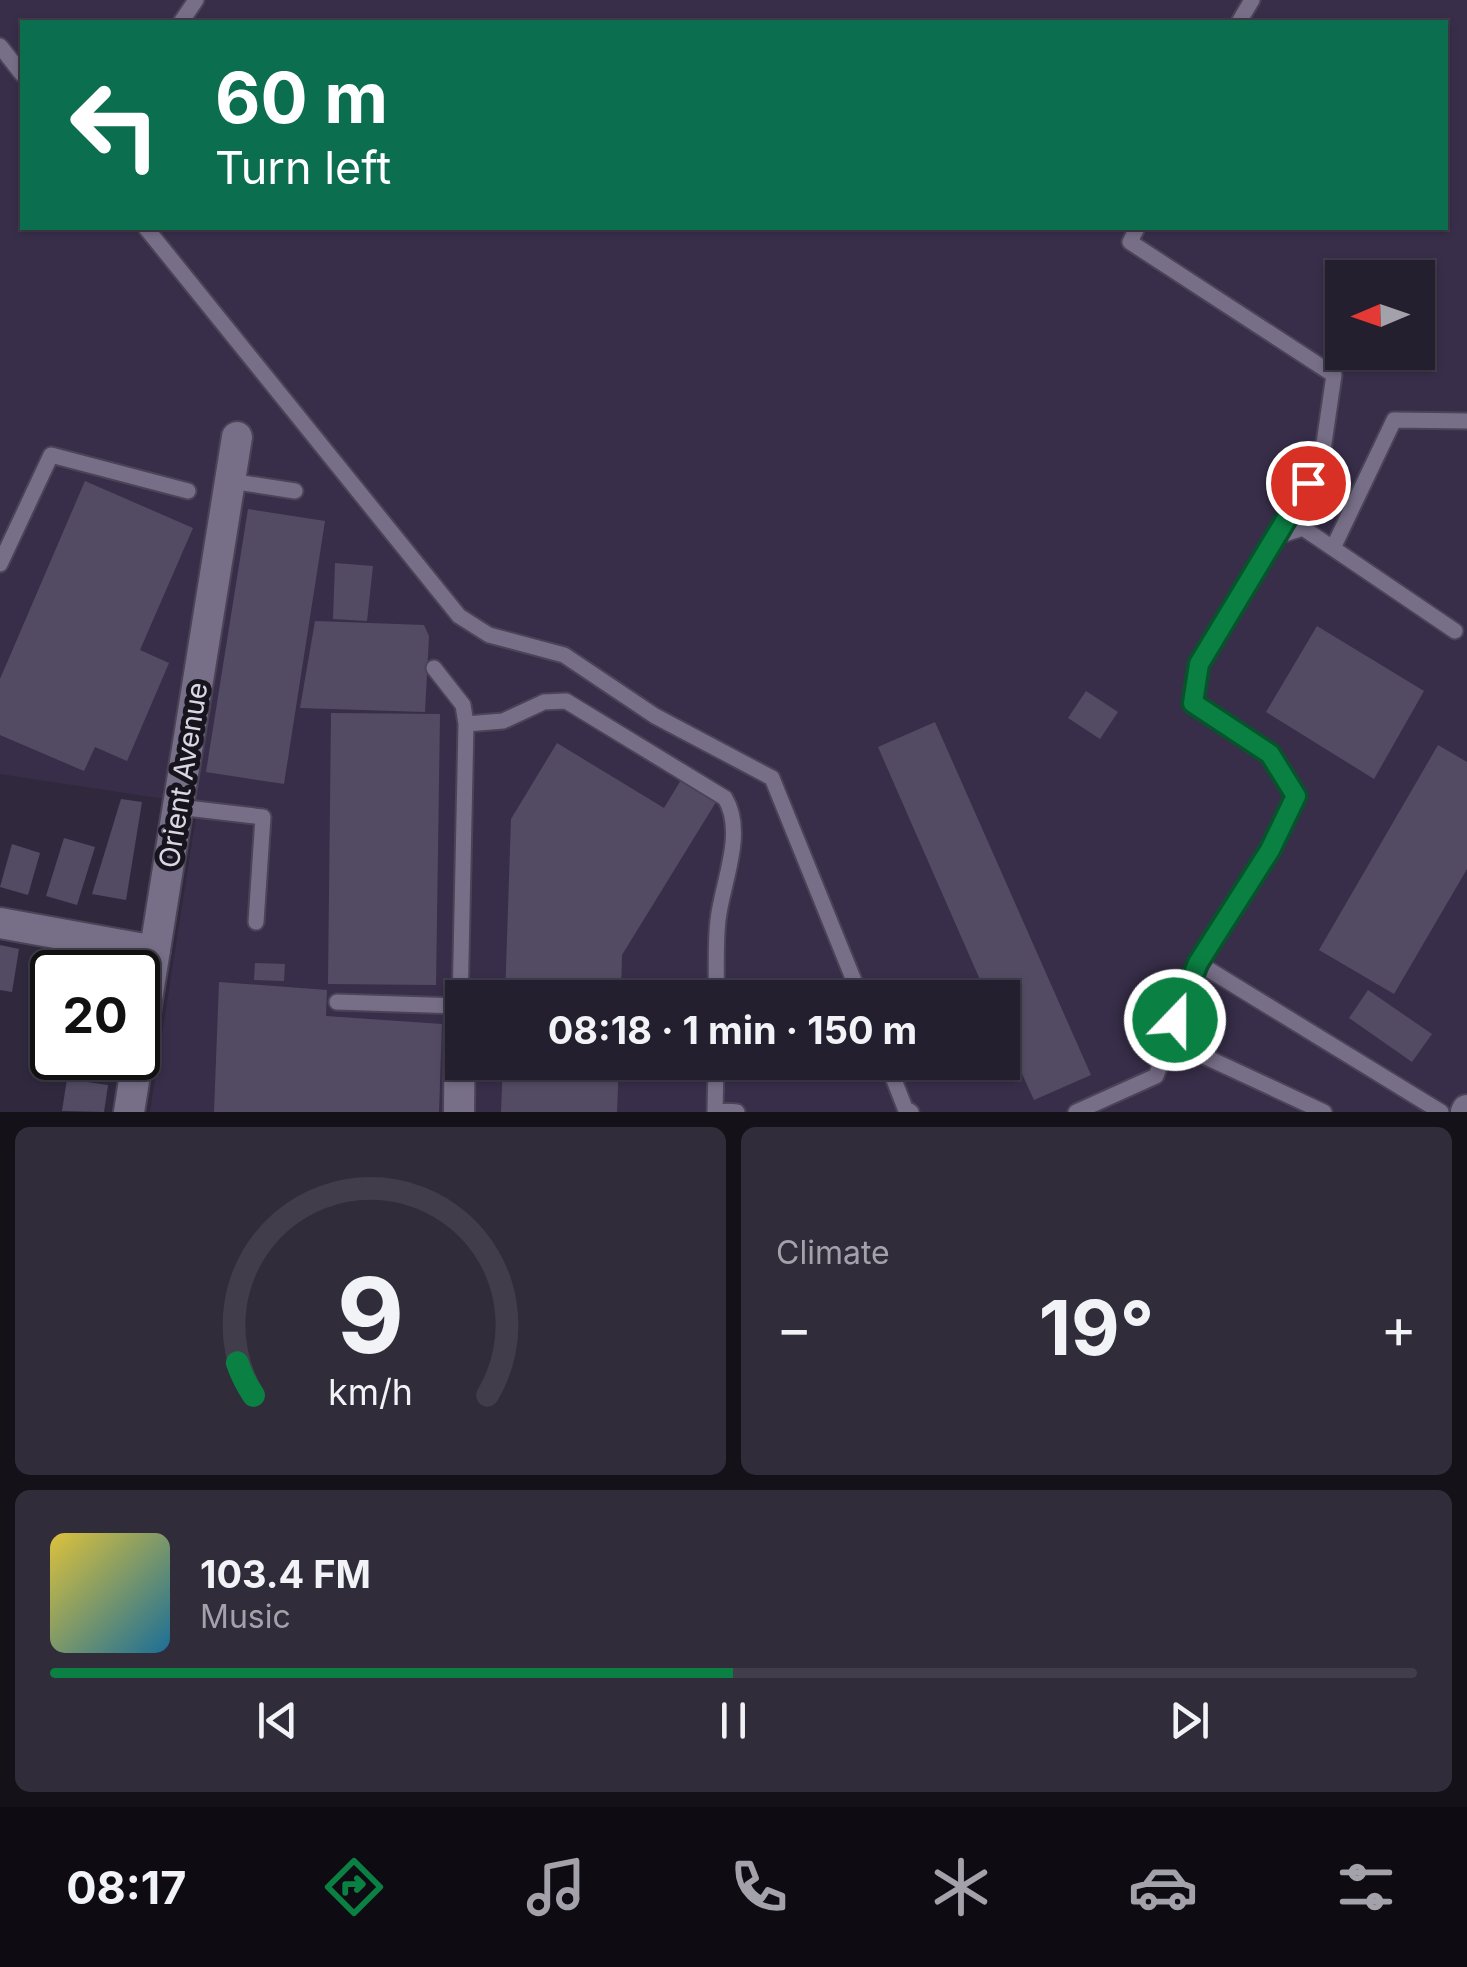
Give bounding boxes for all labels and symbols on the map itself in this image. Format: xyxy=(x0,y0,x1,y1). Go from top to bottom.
north arrow xyxy=(1325,260,1435,370)
pin xyxy=(1266,441,1351,526)
street label: Orient Avenue xyxy=(152,680,214,870)
speed limit sign: 20 xyxy=(30,950,160,1080)
position arrow xyxy=(1123,968,1227,1072)

